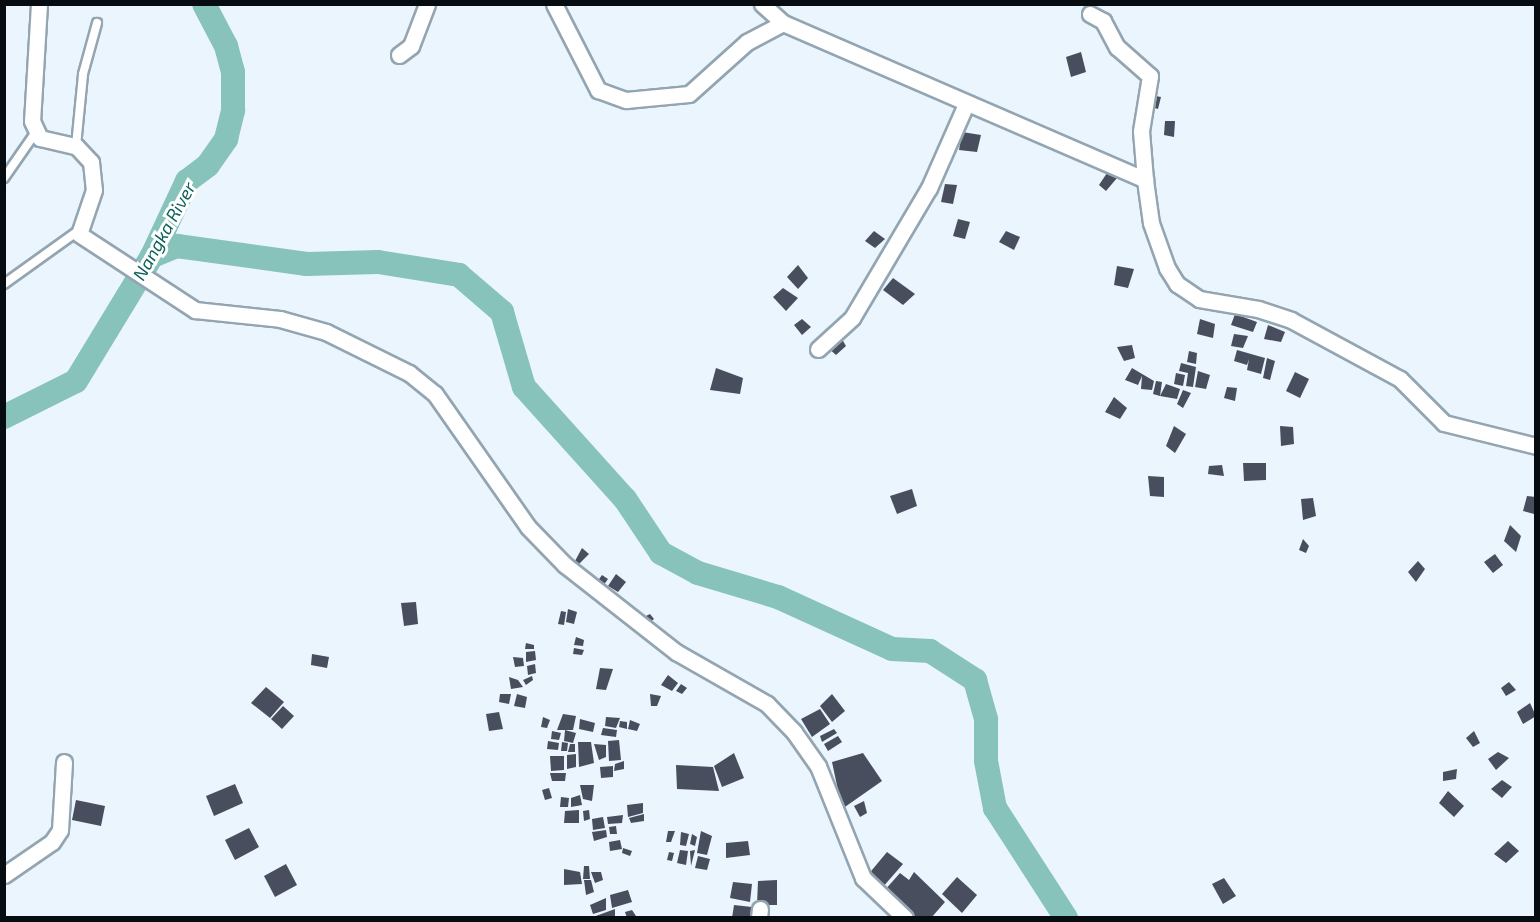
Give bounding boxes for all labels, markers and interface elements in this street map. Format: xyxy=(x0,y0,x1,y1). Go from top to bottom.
water label: Nangka River xyxy=(128,178,200,284)

